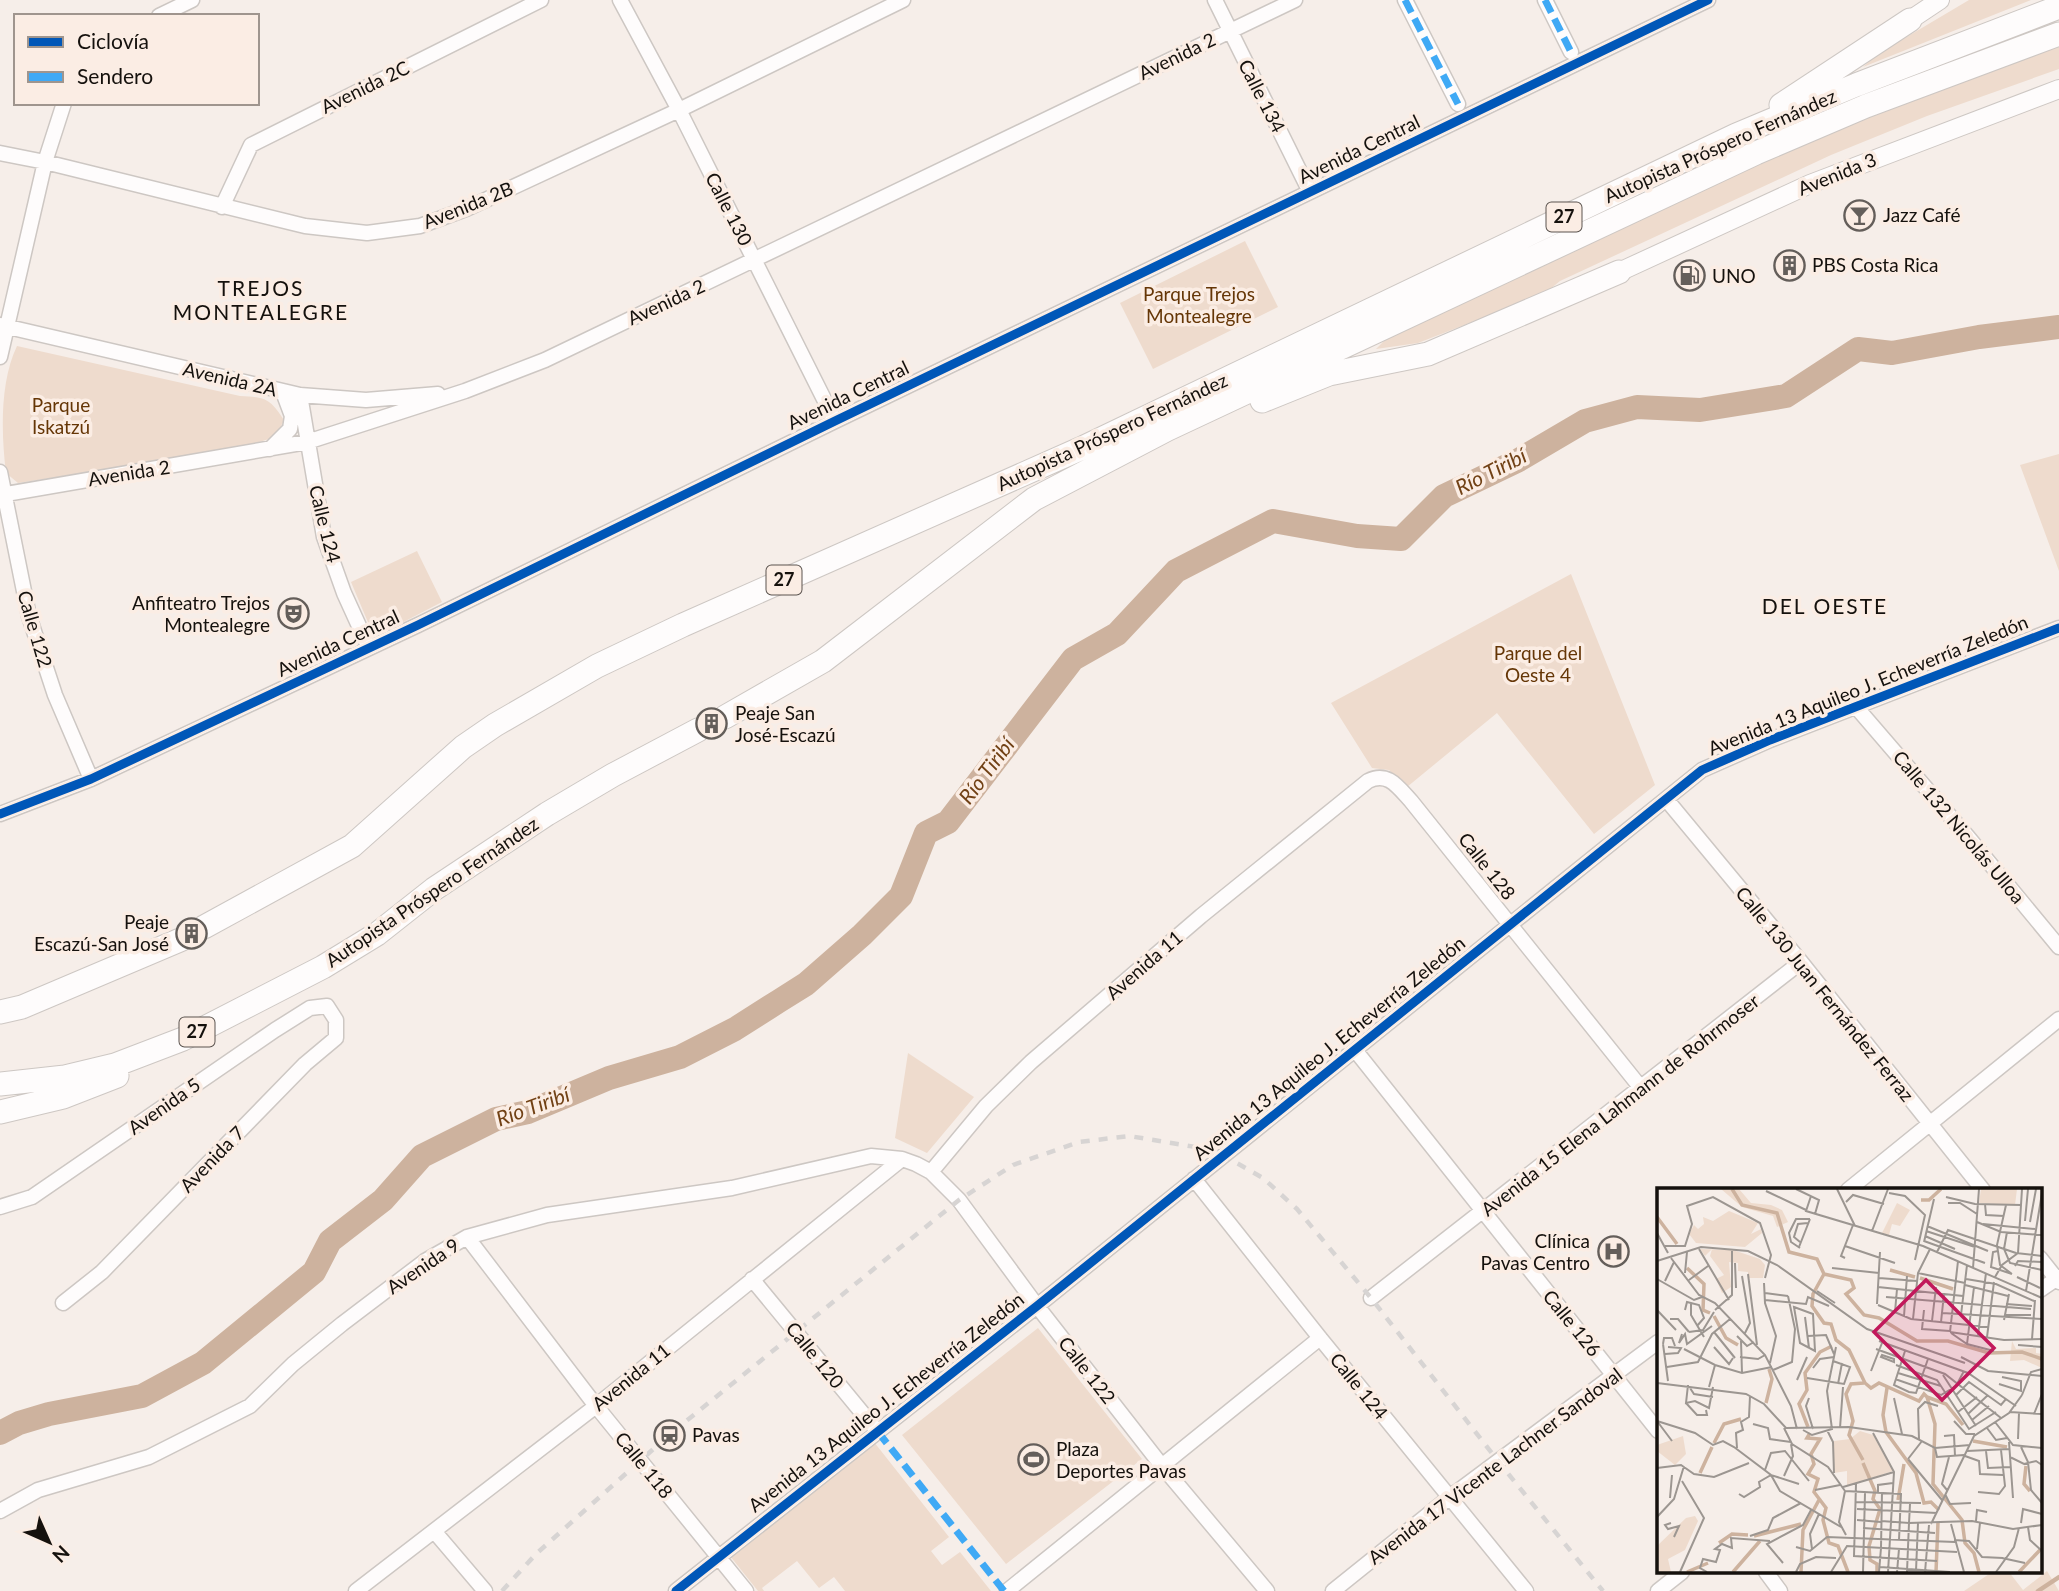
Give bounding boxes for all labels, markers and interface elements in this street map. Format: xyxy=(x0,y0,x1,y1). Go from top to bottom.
legend xyxy=(14,14,259,105)
street label: Avenida 2 xyxy=(1135,27,1219,84)
text: Ciclovía xyxy=(77,28,149,53)
street label: Avenida 2C xyxy=(317,55,413,118)
street label: Calle 134 xyxy=(1234,55,1291,136)
text: Sendero xyxy=(77,63,153,88)
street label: Autopista Próspero Fernández xyxy=(1600,84,1839,207)
street label: Avenida Central xyxy=(1294,109,1423,188)
street label: Avenida 3 xyxy=(1794,147,1880,200)
street label: Calle 130 xyxy=(701,168,758,249)
street label: Avenida 2B xyxy=(419,176,516,233)
bar icon: Jazz Café xyxy=(1843,198,1877,232)
road number: 27 xyxy=(1546,202,1582,232)
place label: Jazz Café xyxy=(1883,203,1961,226)
building icon: PBS Costa Rica xyxy=(1772,248,1806,282)
place label: PBS Costa Rica xyxy=(1812,253,1938,276)
fuel station icon: UNO xyxy=(1672,259,1706,293)
place label: UNO xyxy=(1712,264,1756,287)
street label: Avenida 2 xyxy=(623,274,708,329)
district label: TREJOS MONTEALEGRE xyxy=(173,275,349,324)
park label: Parque Trejos Montealegre xyxy=(1143,282,1255,327)
street label: Avenida Central xyxy=(783,355,912,434)
street label: Avenida 2A xyxy=(181,357,279,401)
street label: Autopista Próspero Fernández xyxy=(993,368,1231,495)
park label: Parque Iskatzú xyxy=(32,393,90,438)
water label: Río Tiribí xyxy=(1451,441,1532,499)
street label: Avenida 2 xyxy=(86,455,172,490)
street label: Calle 124 xyxy=(305,483,346,565)
road number: 27 xyxy=(766,566,802,594)
street label: Calle 122 xyxy=(14,588,57,670)
place label: Anfiteatro Trejos Montealegre xyxy=(132,591,270,636)
district label: DEL OESTE xyxy=(1762,593,1888,618)
theatre icon: Anfiteatro Trejos Montealegre xyxy=(276,597,310,631)
street label: Avenida Central xyxy=(273,604,403,681)
street label: Avenida 13 Aquileo J. Echeverría Zeledón xyxy=(1704,610,2031,759)
park label: Parque del Oeste 4 xyxy=(1494,641,1582,686)
place label: Peaje San José-Escazú xyxy=(735,701,836,746)
building icon: Peaje San José-Escazú xyxy=(695,707,729,741)
water label: Río Tiribí xyxy=(953,730,1020,808)
street label: Calle 132 Nicolás Ulloa xyxy=(1889,746,2030,908)
street label: Autopista Próspero Fernández xyxy=(321,812,542,971)
street label: Calle 128 xyxy=(1454,827,1521,904)
street label: Calle 130 Juan Fernández Ferraz xyxy=(1732,882,1919,1106)
place label: Peaje Escazú-San José xyxy=(34,910,169,955)
building icon: Peaje Escazú-San José xyxy=(175,916,209,950)
street label: Avenida 11 xyxy=(1101,925,1187,1004)
street label: Avenida 13 Aquileo J. Echeverría Zeledón xyxy=(1188,931,1469,1165)
street label: Avenida 15 Elena Lahmann de Rohrmoser xyxy=(1476,989,1763,1220)
road number: 27 xyxy=(180,1017,214,1046)
street label: Avenida 5 xyxy=(123,1072,204,1139)
water label: Río Tiribí xyxy=(492,1080,575,1130)
street label: Avenida 7 xyxy=(175,1121,249,1196)
inset map xyxy=(1657,1188,2042,1574)
place label: Clínica Pavas Centro xyxy=(1480,1229,1590,1274)
street label: Avenida 9 xyxy=(382,1233,463,1298)
hospital icon: Clínica Pavas Centro xyxy=(1596,1235,1630,1269)
street label: Calle 126 xyxy=(1539,1285,1606,1361)
street label: Avenida 13 Aquileo J. Echeverría Zeledón xyxy=(743,1287,1028,1516)
street label: Calle 120 xyxy=(782,1317,849,1393)
street label: Calle 122 xyxy=(1054,1331,1121,1408)
street label: Avenida 11 xyxy=(587,1338,674,1415)
street label: Calle 124 xyxy=(1326,1348,1393,1424)
street label: Avenida 17 Vicente Lachner Sandoval xyxy=(1363,1362,1626,1569)
station icon: Pavas xyxy=(652,1418,686,1452)
place label: Pavas xyxy=(692,1423,740,1446)
street label: Calle 118 xyxy=(611,1427,678,1503)
place label: Plaza Deportes Pavas xyxy=(1056,1437,1186,1482)
sports icon: Plaza Deportes Pavas xyxy=(1016,1443,1050,1477)
north arrow xyxy=(14,1507,84,1577)
text: N xyxy=(48,1541,75,1568)

